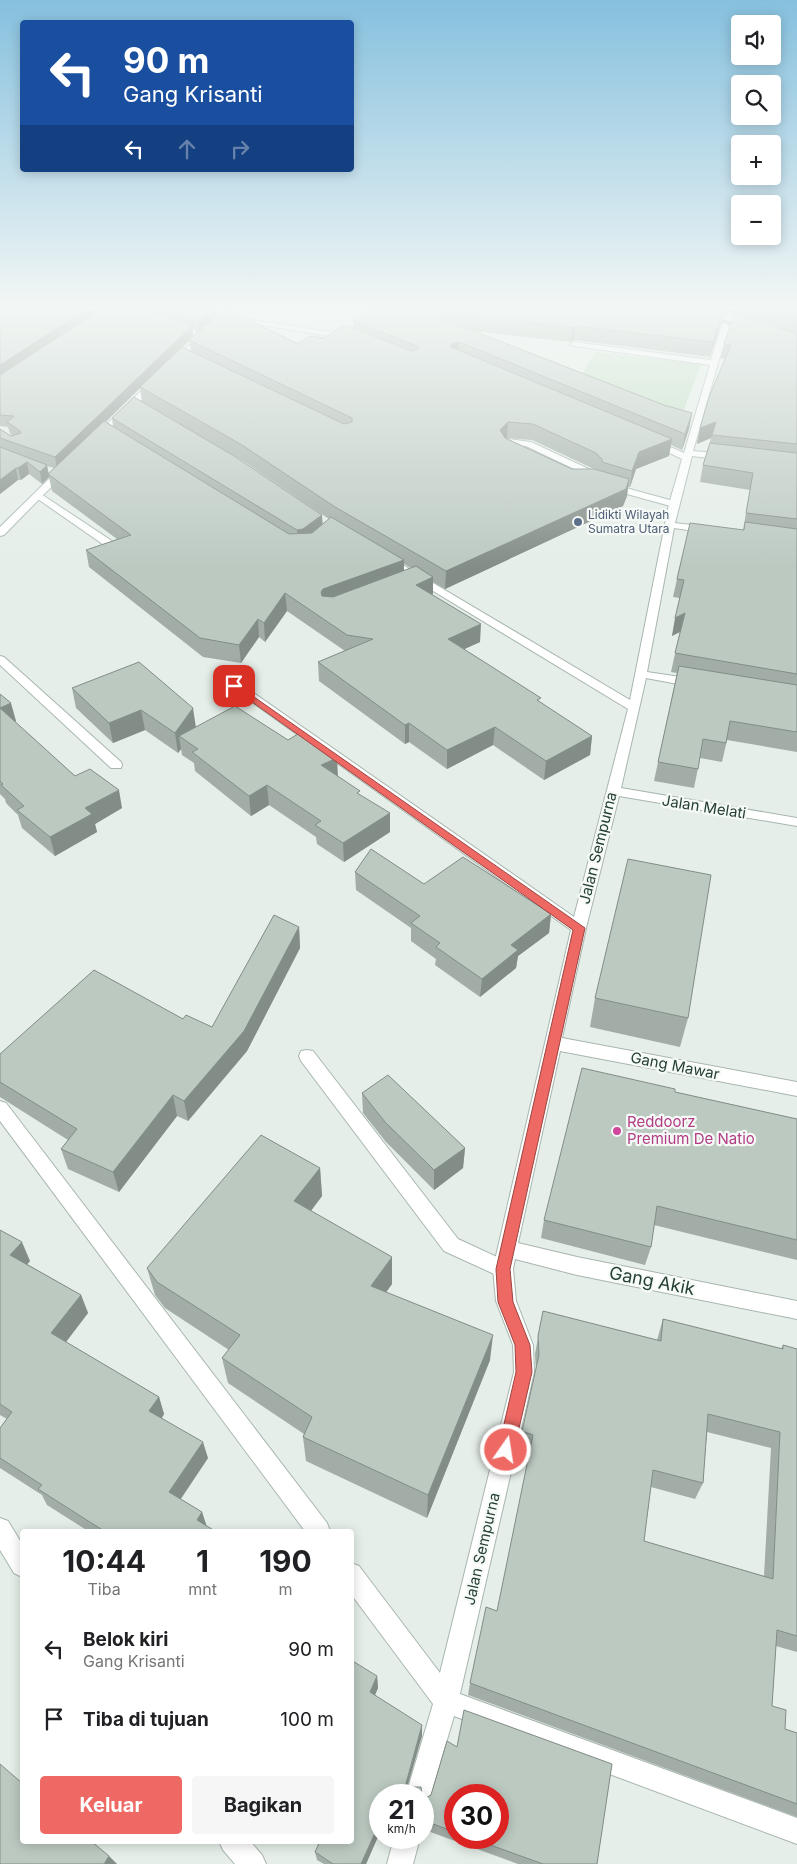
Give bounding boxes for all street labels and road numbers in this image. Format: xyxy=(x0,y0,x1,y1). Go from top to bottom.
street label: Jalan Sempurna xyxy=(574,790,621,906)
street label: Jalan Melati xyxy=(661,790,748,823)
street label: Gang Mawar xyxy=(629,1048,722,1084)
street label: Gang Akik xyxy=(607,1262,697,1299)
street label: Jalan Sempurna xyxy=(459,1491,504,1607)

